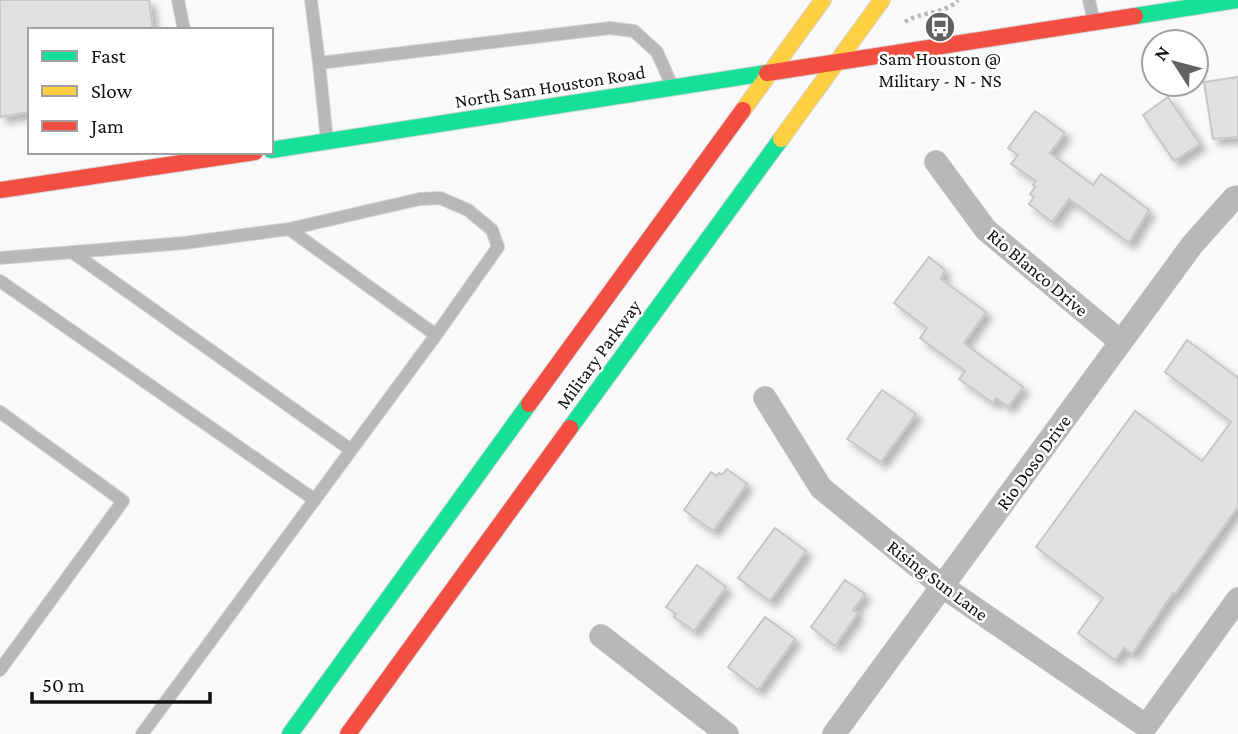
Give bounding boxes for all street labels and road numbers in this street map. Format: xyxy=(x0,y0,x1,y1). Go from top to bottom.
street label: North Sam Houston Road xyxy=(453,61,647,112)
street label: Rio Blanco Drive xyxy=(983,224,1092,321)
street label: Military Parkway xyxy=(552,296,645,413)
street label: Rio Doso Drive xyxy=(992,411,1075,514)
street label: Rising Sun Lane xyxy=(883,536,992,625)

